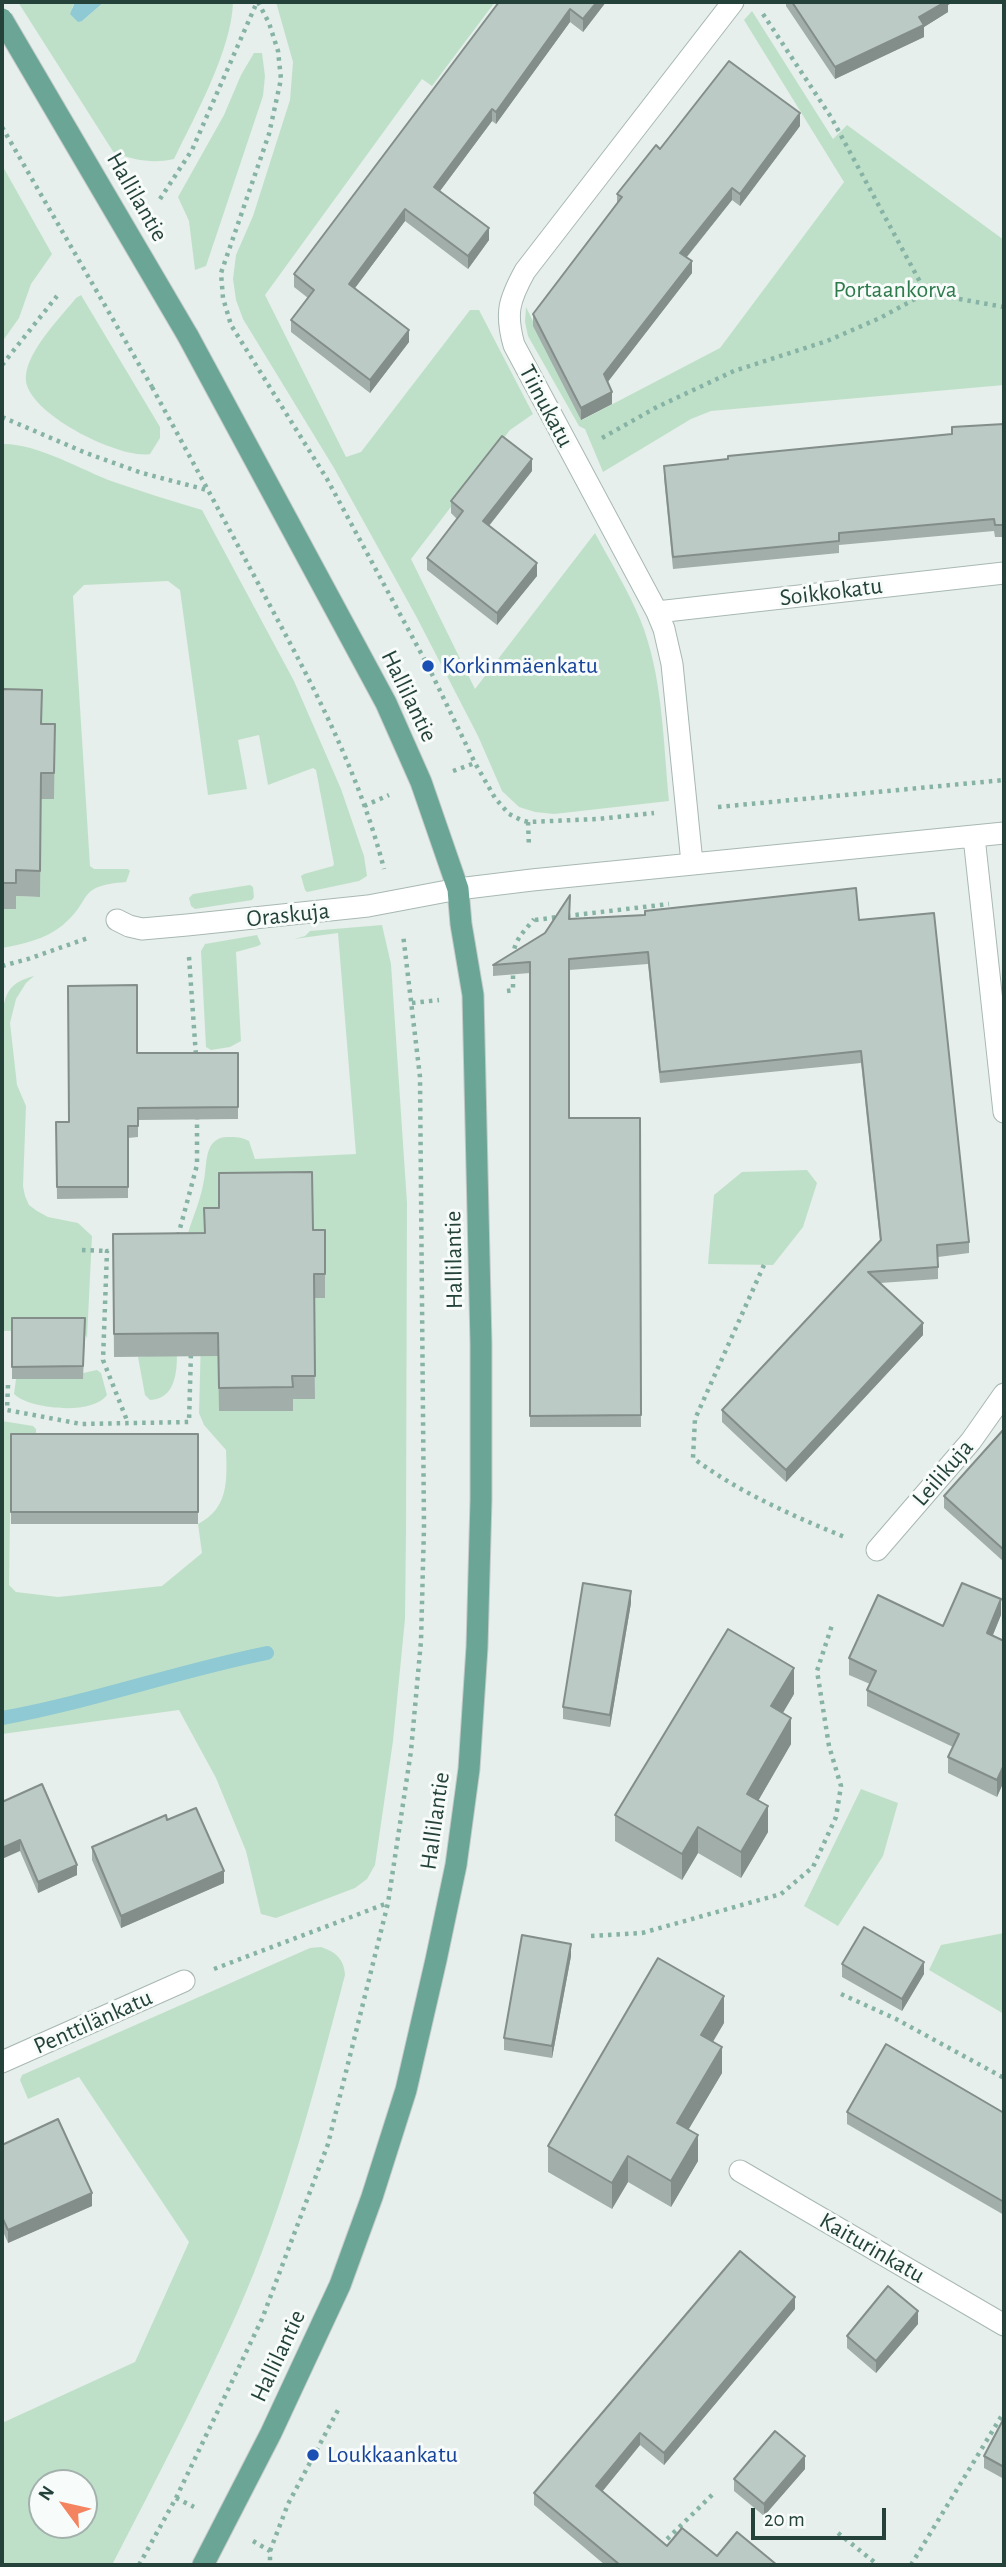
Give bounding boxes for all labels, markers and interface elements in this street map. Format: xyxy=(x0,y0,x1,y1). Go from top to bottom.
street label: Hallilantie xyxy=(100,147,174,247)
park label: Portaankorva xyxy=(833,276,957,304)
street label: Tiinukatu xyxy=(512,360,580,452)
street label: Soikkokatu xyxy=(778,571,884,613)
street label: Hallilantie xyxy=(374,645,444,747)
place label: Korkinmäenkatu xyxy=(442,652,598,680)
marker: Korkinmäenkatu xyxy=(420,658,436,674)
street label: Oraskuja xyxy=(245,896,331,934)
street label: Hallilantie xyxy=(439,1211,469,1309)
street label: Leilikuja xyxy=(906,1434,980,1512)
street label: Hallilantie xyxy=(414,1770,456,1872)
street label: Penttilänkatu xyxy=(29,1983,157,2061)
street label: Kaiturinkatu xyxy=(814,2206,930,2290)
street label: Hallilantie xyxy=(244,2305,312,2407)
place label: Loukkaankatu xyxy=(327,2441,458,2469)
marker: Loukkaankatu xyxy=(305,2447,321,2463)
north arrow xyxy=(28,2469,98,2539)
text: N xyxy=(35,2483,58,2504)
scale bar xyxy=(754,2494,889,2538)
text: 20 m xyxy=(764,2509,805,2530)

